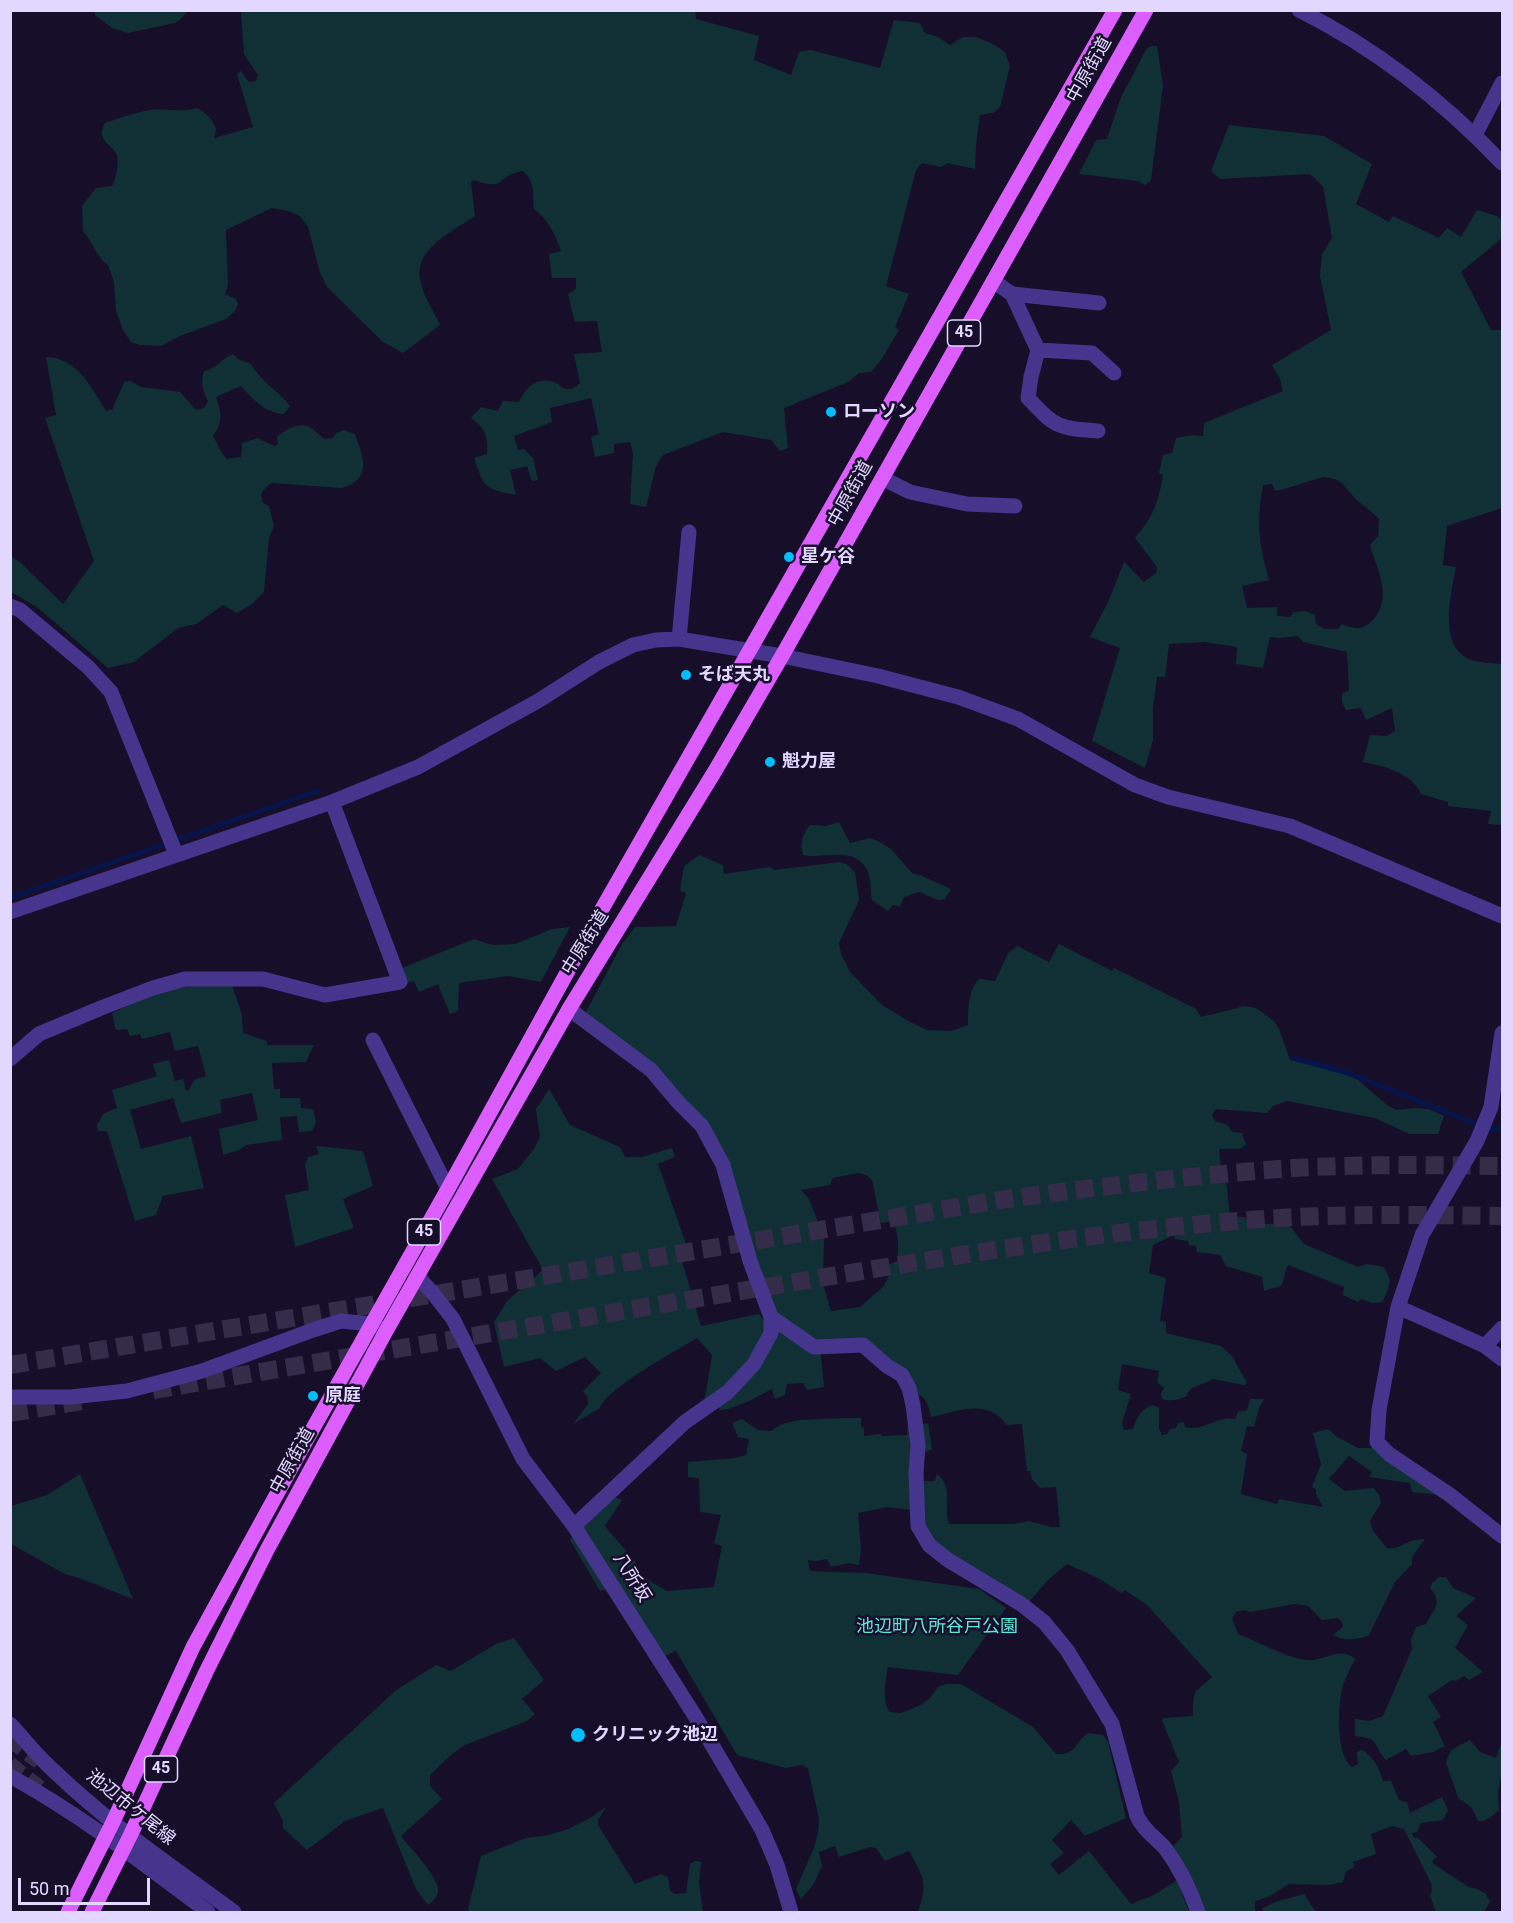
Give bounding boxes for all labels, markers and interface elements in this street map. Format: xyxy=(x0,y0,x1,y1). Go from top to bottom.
street label: 中原街道 xyxy=(1063,33,1117,107)
road number: 45 xyxy=(948,320,980,346)
place label: ローソン xyxy=(843,401,915,423)
marker: ローソン xyxy=(824,405,838,419)
street label: 中原街道 xyxy=(824,457,878,531)
place label: 星ケ谷 xyxy=(801,546,855,568)
marker: 星ケ谷 xyxy=(782,550,796,564)
place label: そば天丸 xyxy=(698,664,770,686)
marker: そば天丸 xyxy=(679,668,693,682)
place label: 魁力屋 xyxy=(782,751,836,773)
marker: 魁力屋 xyxy=(763,755,777,769)
street label: 中原街道 xyxy=(558,907,614,979)
road number: 45 xyxy=(408,1219,440,1245)
place label: 原庭 xyxy=(325,1385,361,1407)
marker: 原庭 xyxy=(306,1389,320,1403)
street label: 中原街道 xyxy=(266,1424,320,1498)
street label: 八所坂 xyxy=(608,1549,654,1607)
park label: 池辺町八所谷戸公園 xyxy=(856,1616,1018,1638)
place label: クリニック池辺 xyxy=(592,1724,718,1746)
marker: クリニック池辺 xyxy=(569,1726,587,1744)
road number: 45 xyxy=(144,1756,178,1782)
street label: 池辺市ケ尾線 xyxy=(81,1766,179,1850)
scale bar xyxy=(21,1866,153,1904)
text: 50 m xyxy=(29,1878,69,1899)

